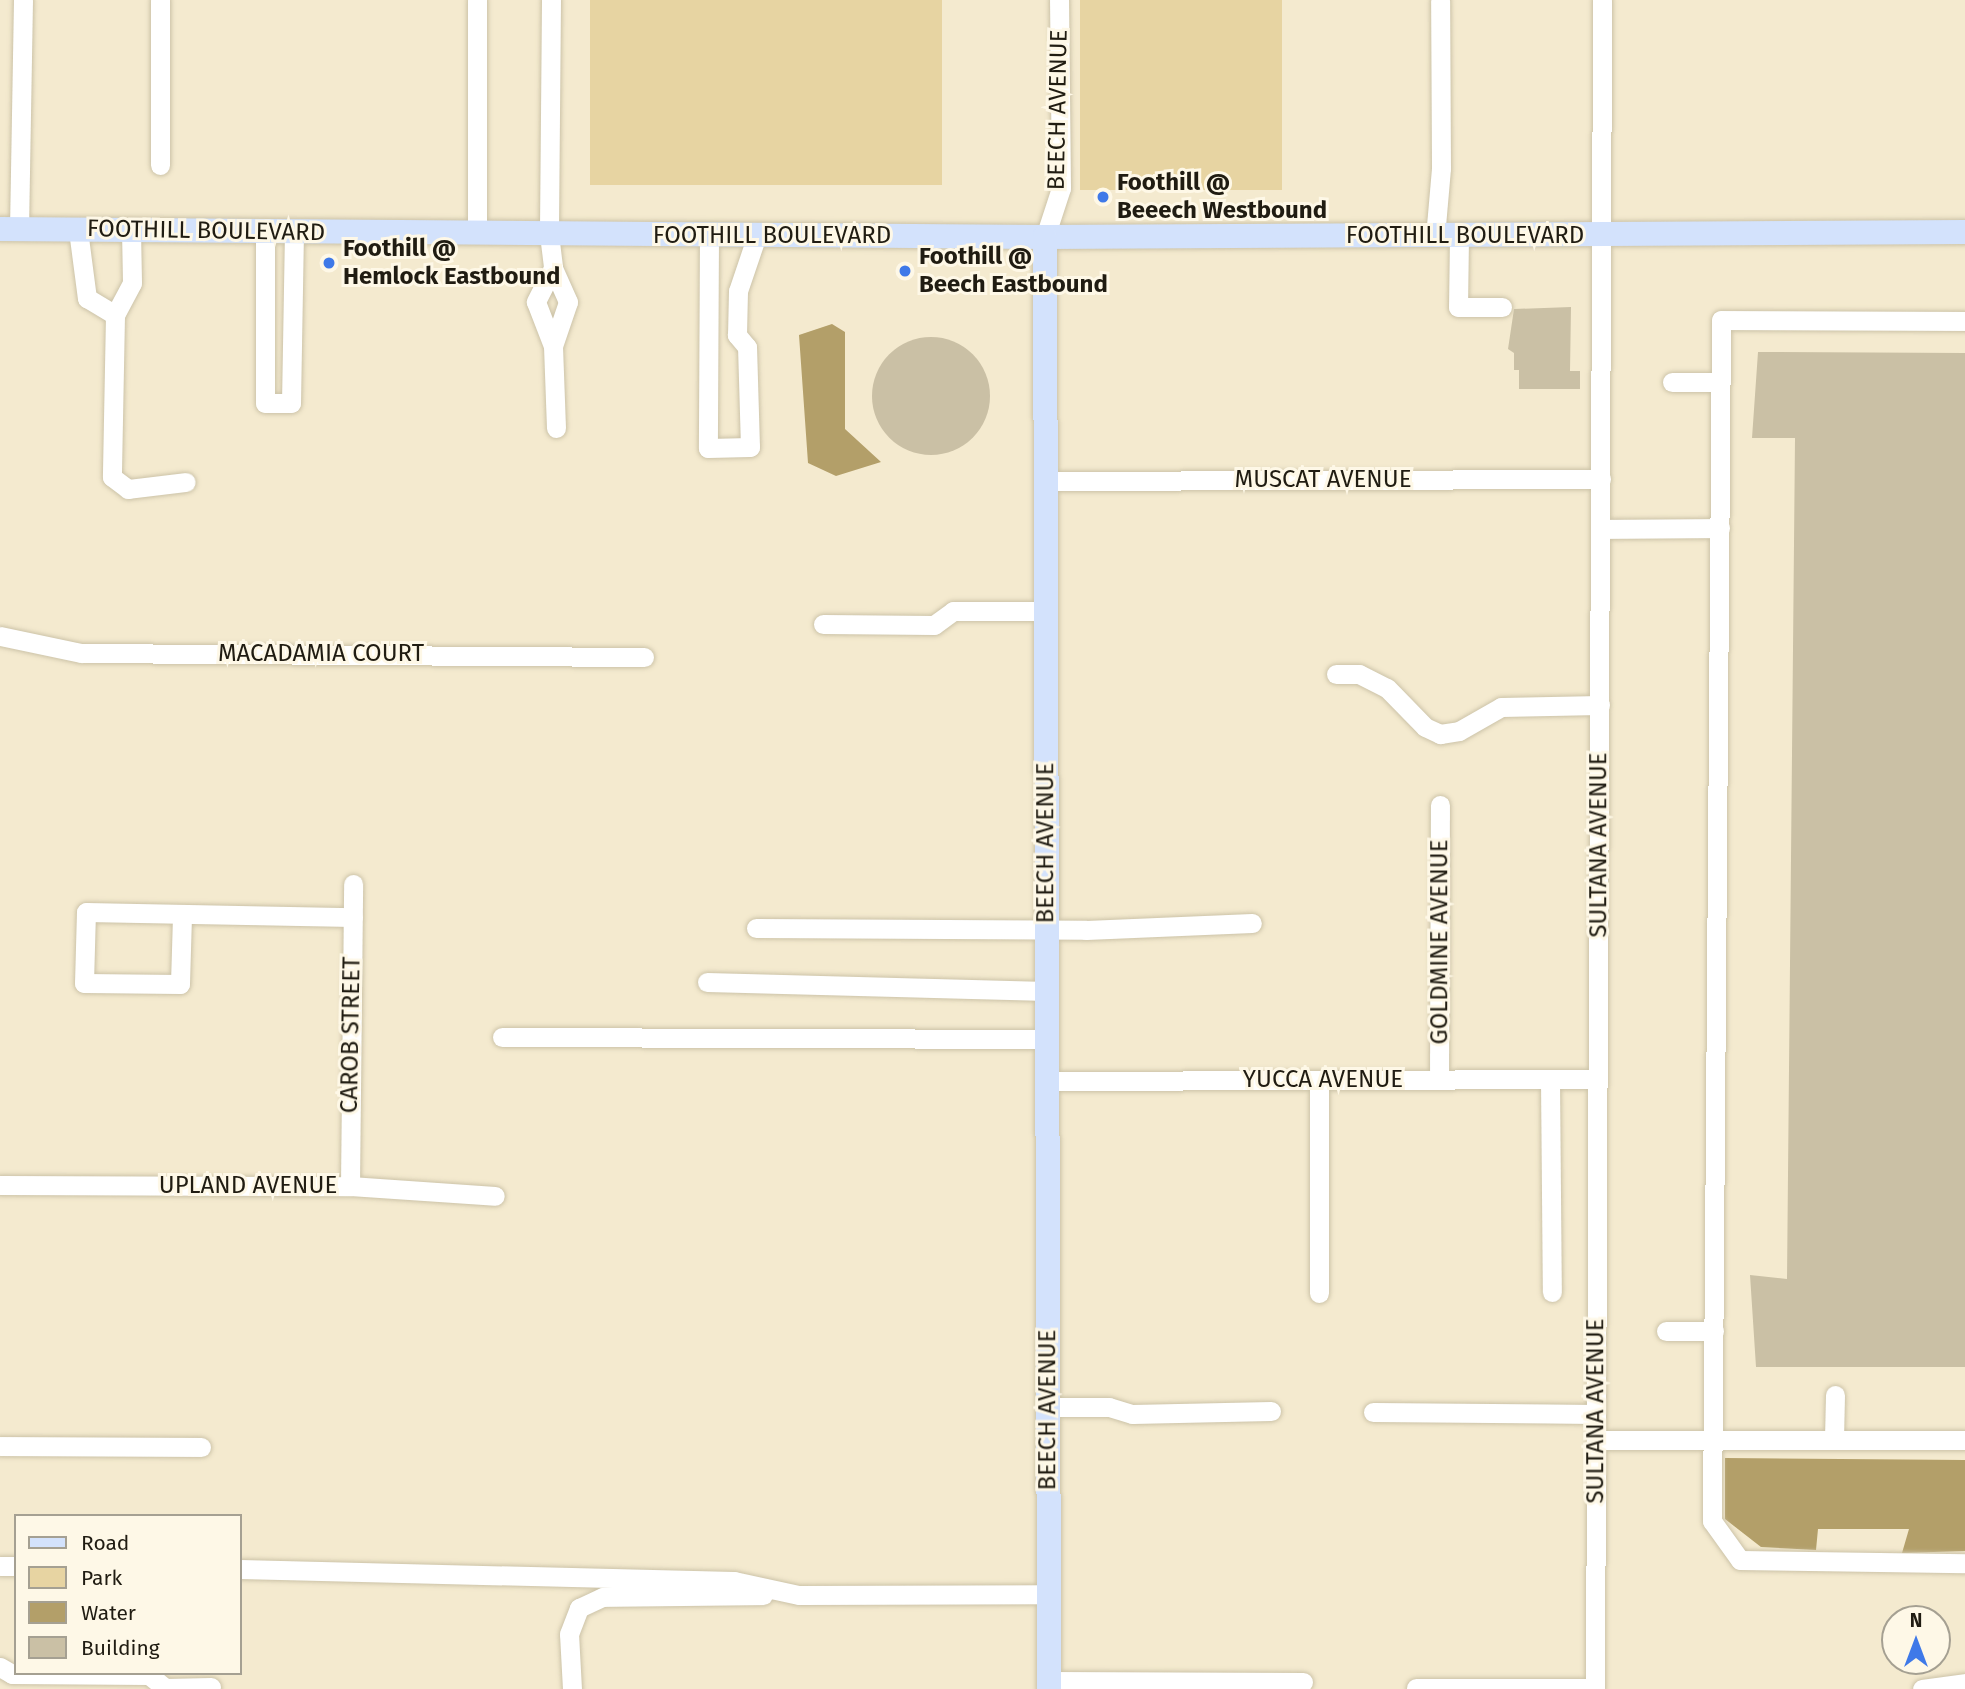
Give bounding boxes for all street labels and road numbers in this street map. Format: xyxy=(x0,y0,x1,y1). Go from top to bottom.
street label: BEECH AVENUE xyxy=(1042,29,1074,191)
street label: FOOTHILL BOULEVARD xyxy=(87,215,325,247)
street label: FOOTHILL BOULEVARD xyxy=(653,222,891,250)
street label: FOOTHILL BOULEVARD xyxy=(1346,222,1584,250)
street label: MUSCAT AVENUE xyxy=(1235,466,1411,494)
street label: MACADAMIA COURT xyxy=(218,640,424,668)
street label: SULTANA AVENUE xyxy=(1585,752,1613,938)
street label: BEECH AVENUE xyxy=(1032,763,1060,923)
street label: GOLDMINE AVENUE xyxy=(1426,839,1454,1045)
street label: CAROB STREET xyxy=(335,956,367,1114)
street label: YUCCA AVENUE xyxy=(1243,1066,1403,1094)
street label: UPLAND AVENUE xyxy=(159,1172,337,1200)
street label: SULTANA AVENUE xyxy=(1582,1318,1610,1504)
street label: BEECH AVENUE xyxy=(1034,1330,1062,1490)

